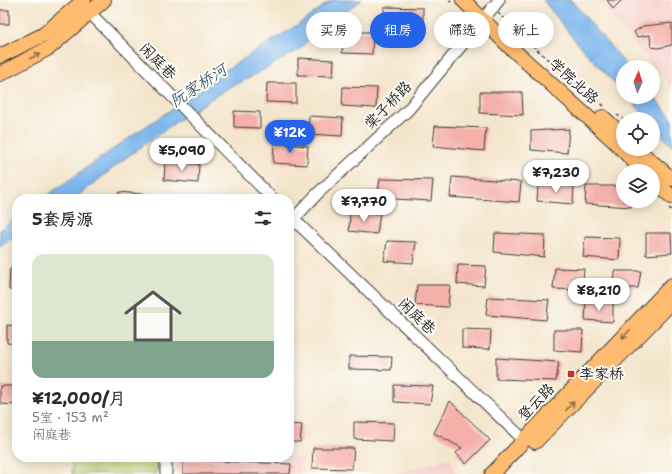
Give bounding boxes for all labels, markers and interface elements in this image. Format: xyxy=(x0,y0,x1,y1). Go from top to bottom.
chip: 买房 xyxy=(306,12,362,48)
chip: 租房 xyxy=(370,12,426,48)
chip: 筛选 xyxy=(434,12,490,48)
chip: 新上 xyxy=(498,12,554,48)
street label: 闲庭巷 xyxy=(135,38,181,84)
one-way arrow xyxy=(28,52,40,59)
street label: 学院北路 xyxy=(545,53,603,109)
water label: 阮家桥河 xyxy=(166,58,233,112)
north arrow xyxy=(616,60,660,104)
map controls xyxy=(616,60,660,208)
street label: 棠子桥路 xyxy=(360,76,416,134)
button: locate xyxy=(616,112,660,156)
pin: ¥12K xyxy=(266,120,314,154)
text: ¥12K xyxy=(274,124,306,141)
pin: ¥5,090 xyxy=(149,138,215,172)
text: ¥5,090 xyxy=(158,142,206,159)
pin: ¥7,230 xyxy=(523,160,589,194)
text: ¥7,230 xyxy=(532,164,580,181)
button: layers xyxy=(616,164,660,208)
pin: ¥7,770 xyxy=(331,189,397,223)
text: ¥7,770 xyxy=(341,193,387,210)
icon: filters xyxy=(252,207,274,229)
text: 5套房源 xyxy=(32,208,94,230)
pin: ¥8,210 xyxy=(566,278,632,312)
icon: home xyxy=(117,280,189,352)
text: ¥8,210 xyxy=(577,282,621,299)
street label: 闲庭巷 xyxy=(394,293,440,339)
one-way arrow xyxy=(621,329,631,339)
place label: 李家桥 xyxy=(579,364,624,384)
marker: 李家桥 xyxy=(566,369,576,379)
street label: 登云路 xyxy=(513,379,559,425)
text: ¥12,000/月 xyxy=(32,387,126,409)
one-way arrow xyxy=(566,401,575,411)
text: 5室 · 153 m² xyxy=(32,409,109,426)
text: 闲庭巷 xyxy=(32,426,71,443)

